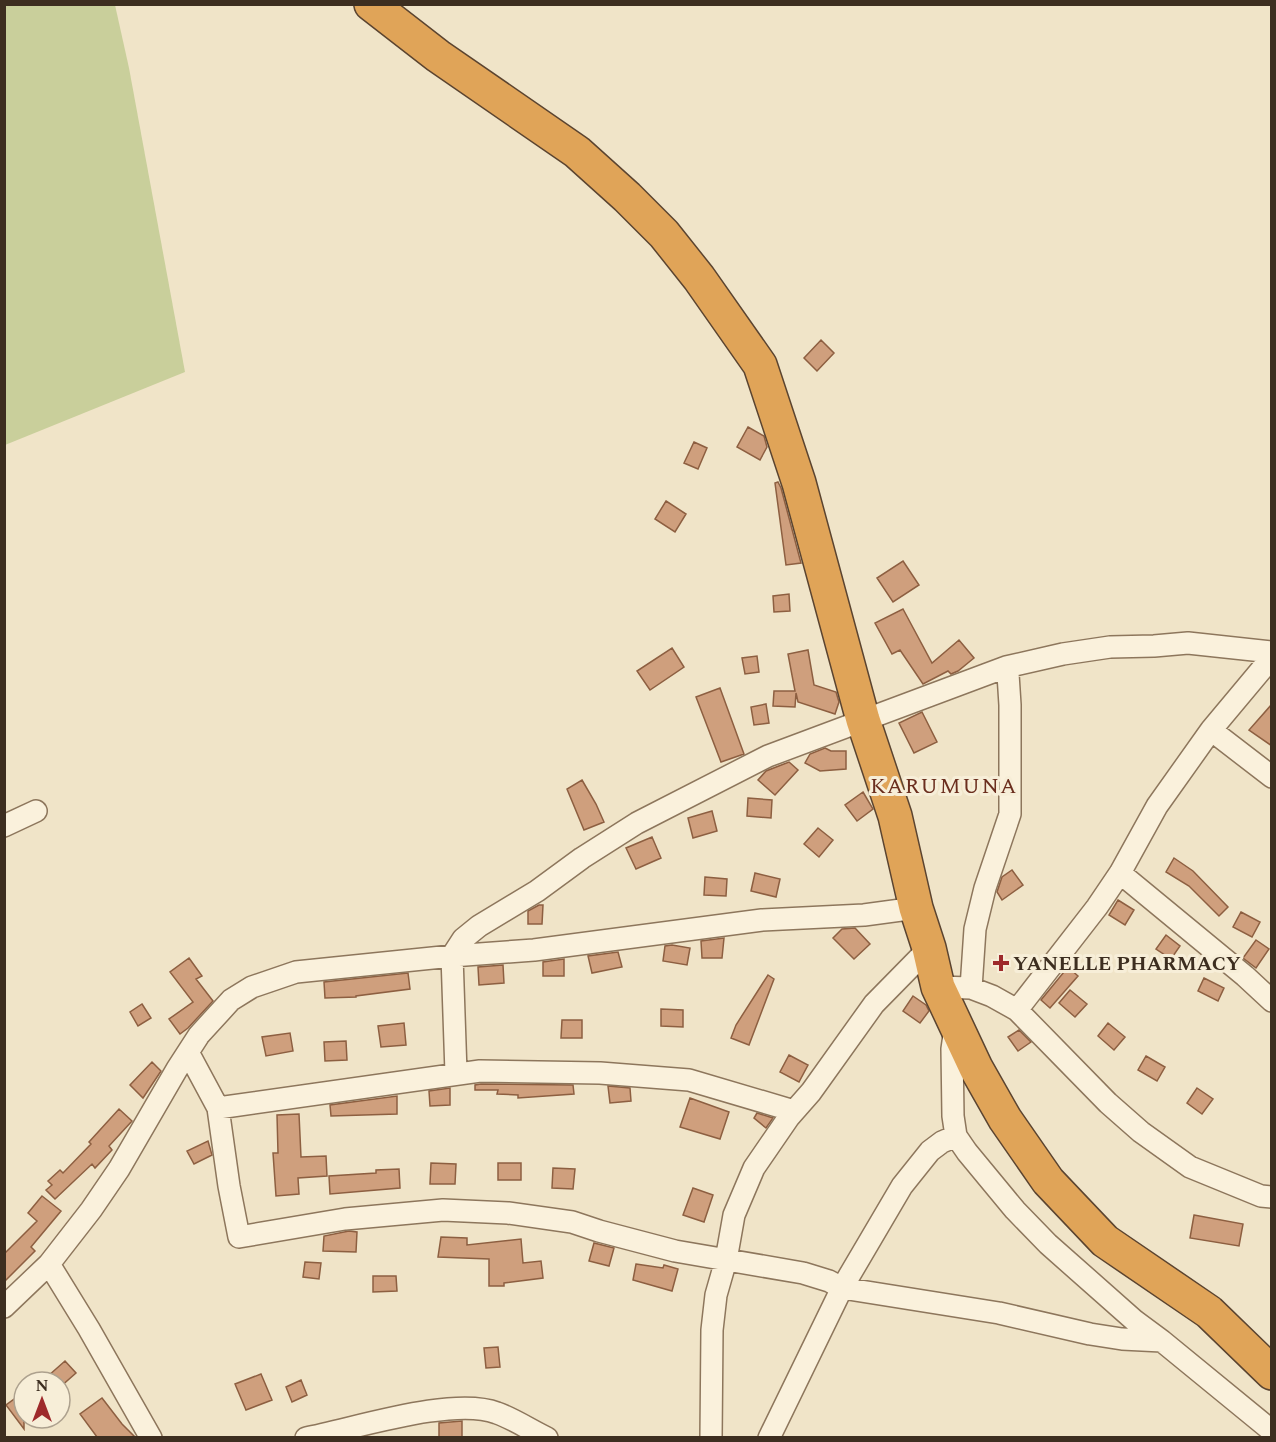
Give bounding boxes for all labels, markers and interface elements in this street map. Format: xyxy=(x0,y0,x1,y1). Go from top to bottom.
district label: KARUMUNA xyxy=(870,770,1018,803)
place label: YANELLE PHARMACY xyxy=(1013,949,1241,979)
marker: YANELLE PHARMACY xyxy=(994,956,1008,970)
north arrow xyxy=(12,1370,72,1430)
text: N xyxy=(35,1374,49,1398)

